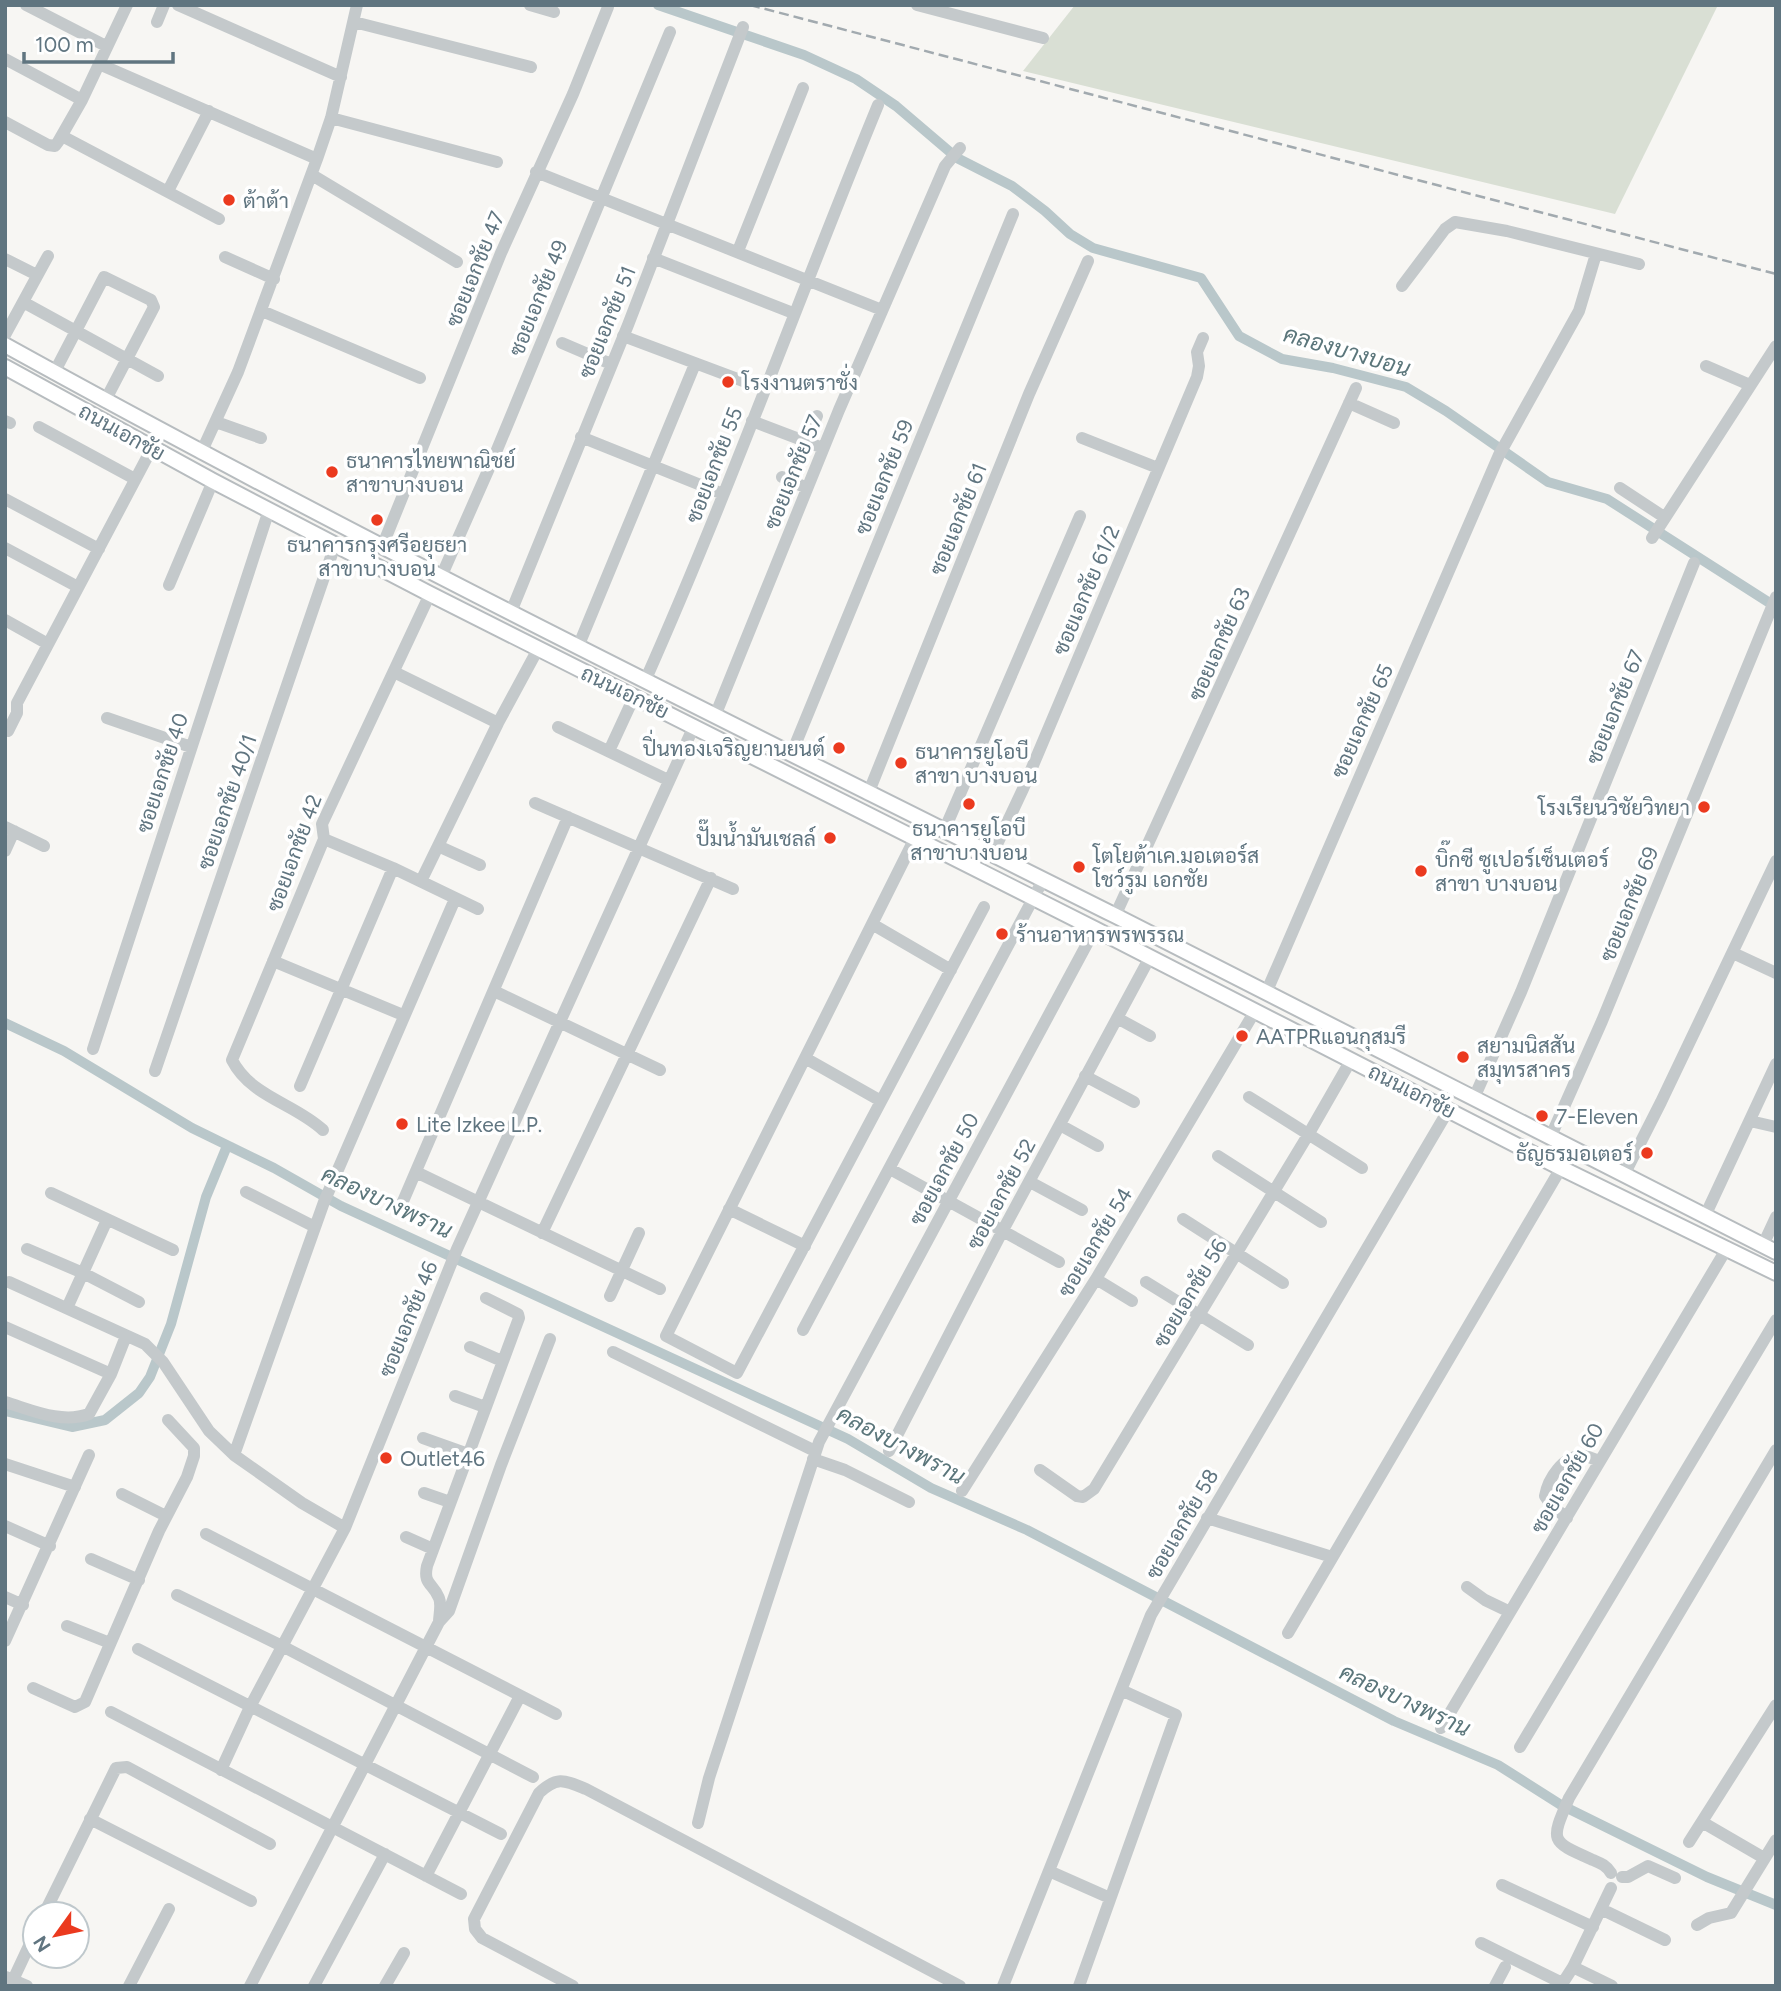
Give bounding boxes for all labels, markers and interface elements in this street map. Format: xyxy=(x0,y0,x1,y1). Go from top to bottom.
scale bar xyxy=(24,21,173,65)
text: 100 m xyxy=(35,32,94,57)
place label: ต้าต้า xyxy=(243,188,289,213)
marker: ต้าต้า xyxy=(221,192,237,208)
street label: ซอยเอกชัย 47 xyxy=(440,208,510,330)
street label: ซอยเอกชัย 49 xyxy=(503,236,573,360)
street label: ซอยเอกชัย 51 xyxy=(573,262,641,382)
water label: คลองบางบอน xyxy=(1280,320,1414,383)
place label: โรงงานตราชั่ง xyxy=(741,363,858,395)
marker: โรงงานตราชั่ง xyxy=(720,374,736,390)
street label: ถนนเอกชัย xyxy=(75,398,169,466)
street label: ซอยเอกชัย 55 xyxy=(680,403,748,527)
street label: ซอยเอกชัย 57 xyxy=(759,411,827,533)
street label: ซอยเอกชัย 59 xyxy=(850,416,918,538)
place label: ธนาคารไทยพาณิชย์ สาขาบางบอน xyxy=(346,447,515,497)
street label: ซอยเอกชัย 61 xyxy=(924,459,992,579)
marker: ธนาคารไทยพาณิชย์ สาขาบางบอน xyxy=(324,464,340,480)
marker: ธนาคารกรุงศรีอยุธยา สาขาบางบอน xyxy=(369,512,385,528)
street label: ซอยเอกชัย 61/2 xyxy=(1047,521,1125,659)
place label: ธนาคารกรุงศรีอยุธยา สาขาบางบอน xyxy=(287,532,467,581)
street label: ซอยเอกชัย 63 xyxy=(1183,583,1255,705)
street label: ซอยเอกชัย 67 xyxy=(1581,646,1649,768)
street label: ถนนเอกชัย xyxy=(577,660,673,724)
street label: ซอยเอกชัย 65 xyxy=(1326,660,1398,782)
street label: ซอยเอกชัย 40 xyxy=(131,710,193,836)
place label: ปิ่นทองเจริญยานยนต์ xyxy=(642,729,825,761)
street label: ซอยเอกชัย 40/1 xyxy=(192,731,262,873)
place label: ธนาคารยูโอบี สาขา บางบอน xyxy=(915,739,1038,788)
marker: ปิ่นทองเจริญยานยนต์ xyxy=(831,740,847,756)
marker: ธนาคารยูโอบี สาขา บางบอน xyxy=(893,755,909,771)
street label: ซอยเอกชัย 42 xyxy=(261,791,327,915)
place label: โรงเรียนวิชัยวิทยา xyxy=(1537,795,1690,820)
marker: ธนาคารยูโอบี สาขาบางบอน xyxy=(961,796,977,812)
marker: โรงเรียนวิชัยวิทยา xyxy=(1696,799,1712,815)
place label: ธนาคารยูโอบี สาขาบางบอน xyxy=(910,816,1028,865)
place label: ปั๊มน้ำมันเชลล์ xyxy=(696,819,816,851)
marker: ปั๊มน้ำมันเชลล์ xyxy=(822,830,838,846)
place label: บิ๊กซี ซูเปอร์เซ็นเตอร์ สาขา บางบอน xyxy=(1435,840,1609,896)
place label: โตโยต้าเค.มอเตอร์ส โชว์รูม เอกชัย xyxy=(1092,842,1259,895)
street label: ซอยเอกชัย 69 xyxy=(1595,843,1663,965)
marker: โตโยต้าเค.มอเตอร์ส โชว์รูม เอกชัย xyxy=(1071,859,1087,875)
marker: บิ๊กซี ซูเปอร์เซ็นเตอร์ สาขา บางบอน xyxy=(1413,863,1429,879)
place label: ร้านอาหารพรพรรณ xyxy=(1016,922,1184,947)
marker: ร้านอาหารพรพรรณ xyxy=(994,926,1010,942)
place label: AATPRแอนกุสมรี xyxy=(1256,1024,1406,1051)
marker: AATPRแอนกุสมรี xyxy=(1234,1028,1250,1044)
place label: สยามนิสสัน สมุทรสาคร xyxy=(1477,1033,1575,1084)
marker: สยามนิสสัน สมุทรสาคร xyxy=(1455,1049,1471,1065)
street label: ถนนเอกชัย xyxy=(1364,1058,1460,1124)
place label: 7-Eleven xyxy=(1556,1104,1638,1129)
marker: 7-Eleven xyxy=(1534,1108,1550,1124)
street label: ซอยเอกชัย 50 xyxy=(904,1109,984,1229)
place label: Lite Izkee L.P. xyxy=(416,1112,542,1137)
marker: Lite Izkee L.P. xyxy=(394,1116,410,1132)
street label: ซอยเอกชัย 52 xyxy=(961,1134,1041,1254)
place label: ธัญธรมอเตอร์ xyxy=(1516,1140,1633,1166)
marker: ธัญธรมอเตอร์ xyxy=(1639,1145,1655,1161)
water label: คลองบางพราน xyxy=(317,1159,457,1245)
street label: ซอยเอกชัย 54 xyxy=(1053,1183,1137,1301)
street label: ซอยเอกชัย 56 xyxy=(1148,1234,1232,1352)
street label: ซอยเอกชัย 46 xyxy=(373,1257,443,1381)
water label: คลองบางพราน xyxy=(832,1400,970,1491)
street label: ซอยเอกชัย 60 xyxy=(1525,1418,1609,1538)
place label: Outlet46 xyxy=(400,1446,485,1471)
marker: Outlet46 xyxy=(378,1450,394,1466)
street label: ซอยเอกชัย 58 xyxy=(1140,1464,1224,1584)
water label: คลองบางพราน xyxy=(1335,1657,1475,1743)
north arrow xyxy=(21,1900,91,1970)
text: N xyxy=(29,1932,56,1956)

